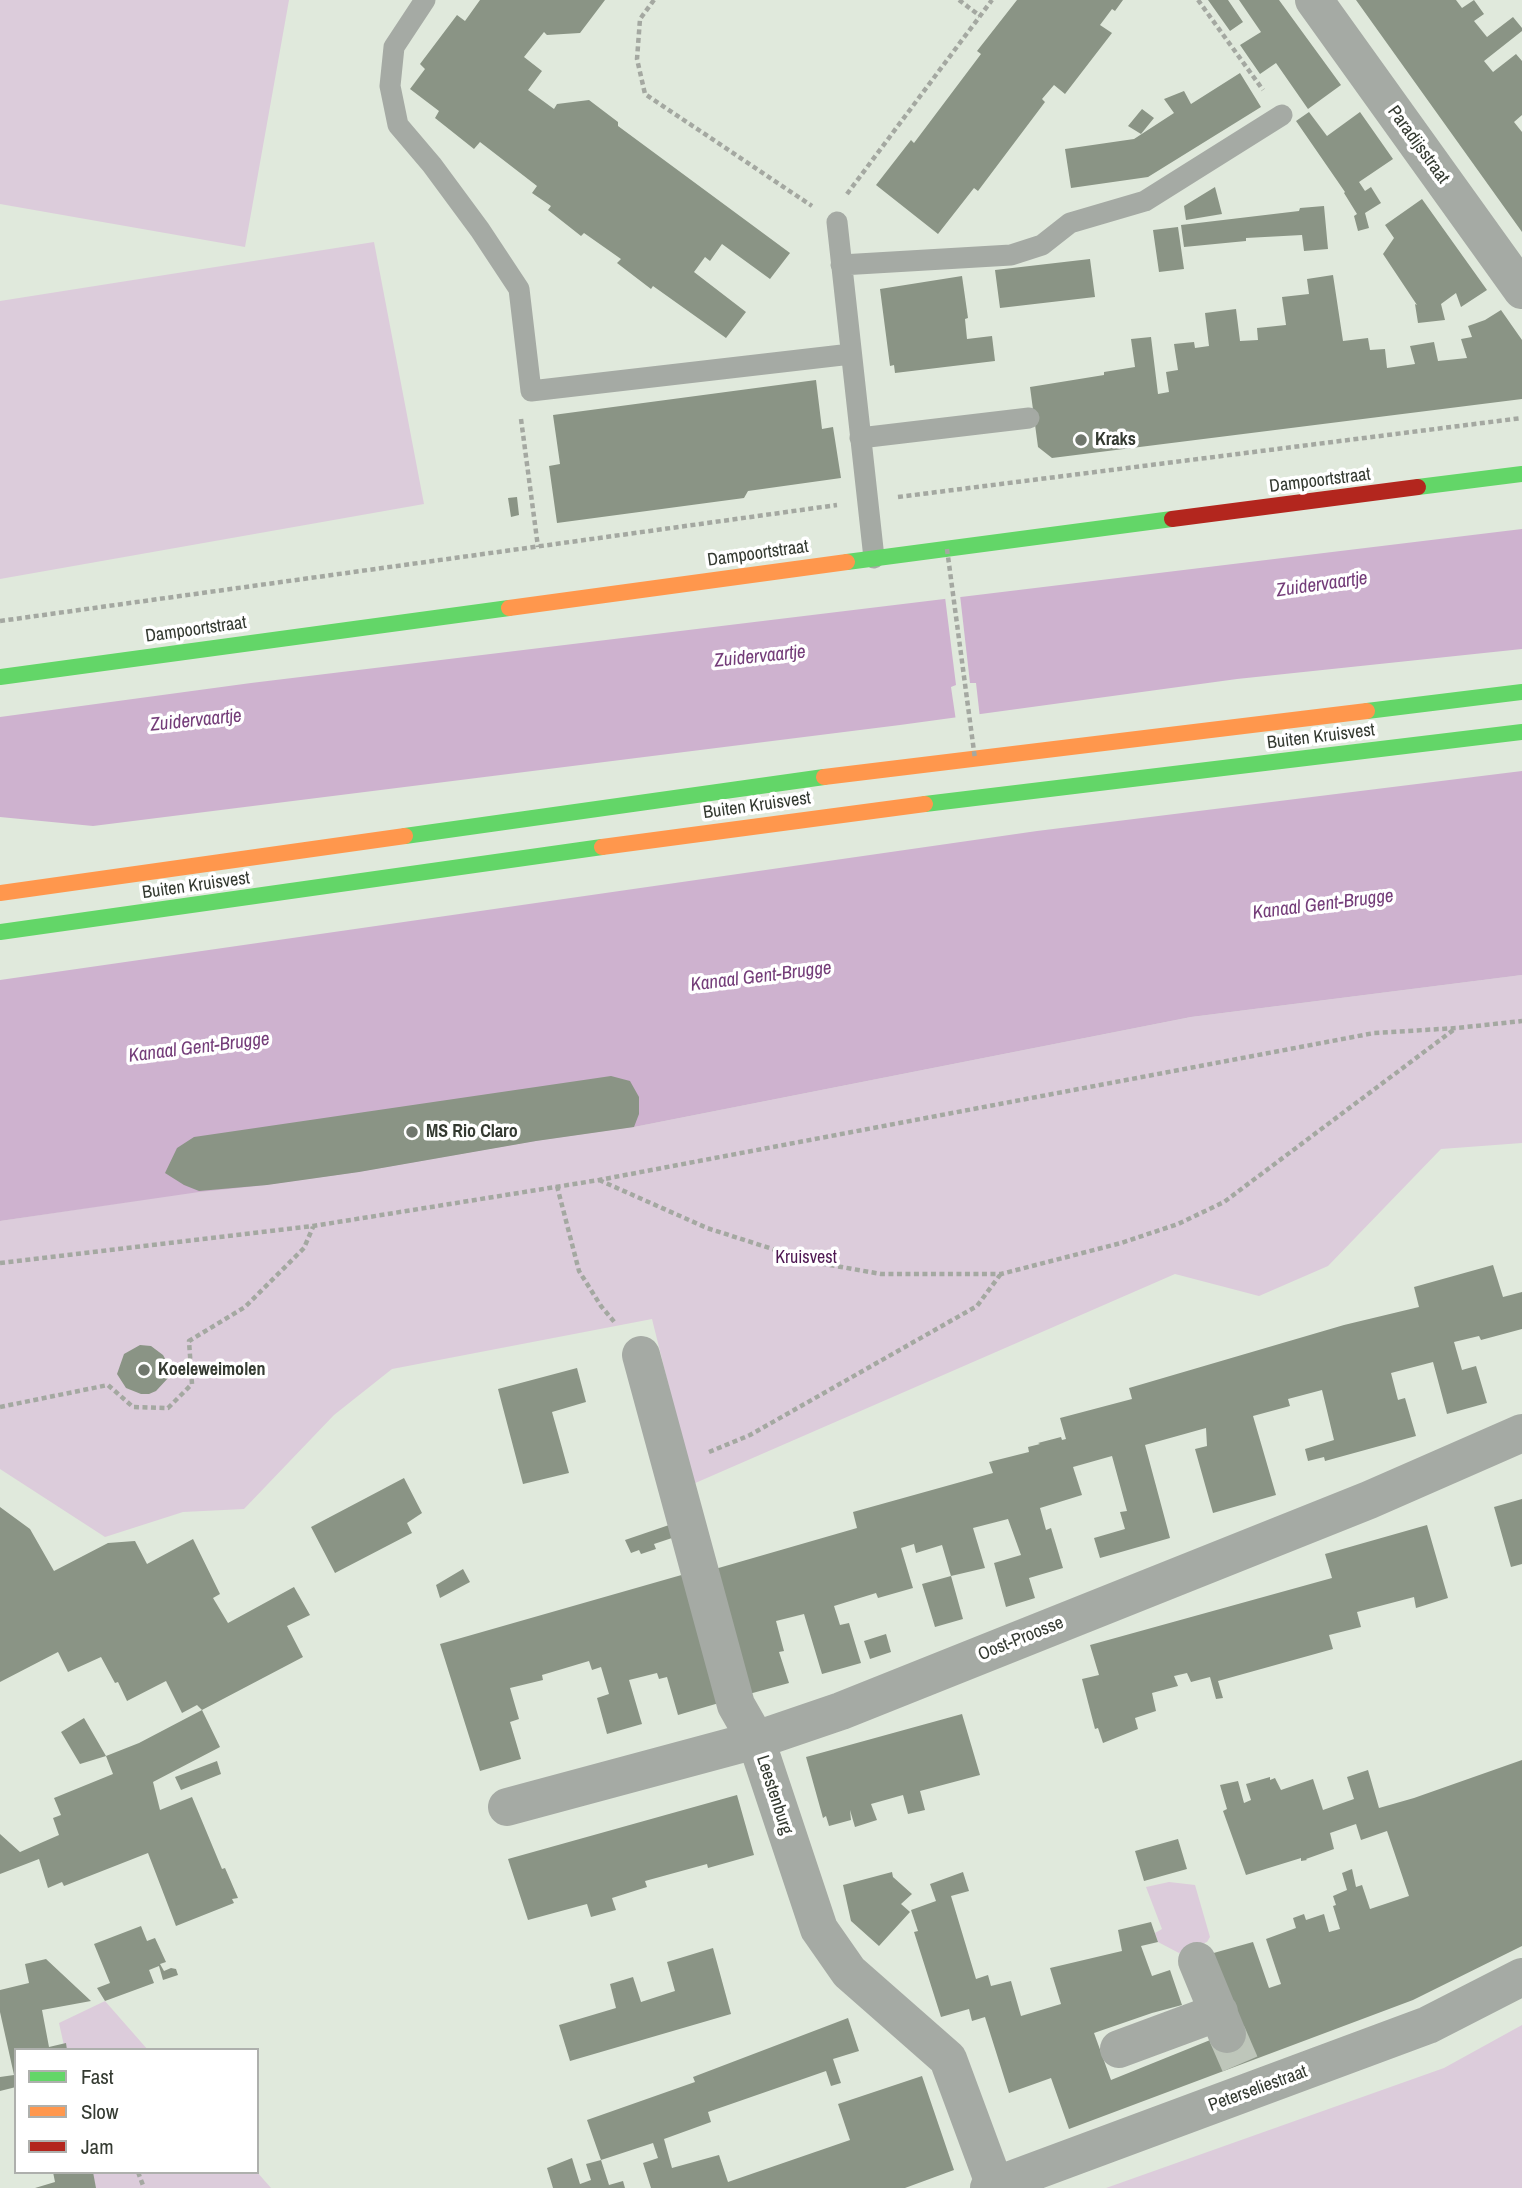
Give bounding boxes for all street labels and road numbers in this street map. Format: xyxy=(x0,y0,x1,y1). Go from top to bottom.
street label: Paradijsstraat xyxy=(1383,102,1453,188)
street label: Dampoortstraat xyxy=(1268,464,1372,498)
street label: Dampoortstraat xyxy=(706,536,810,572)
street label: Dampoortstraat xyxy=(144,612,248,648)
street label: Buiten Kruisvest xyxy=(1266,720,1376,754)
street label: Buiten Kruisvest xyxy=(702,788,812,824)
street label: Buiten Kruisvest xyxy=(141,868,251,904)
street label: Oost-Proosse xyxy=(975,1612,1067,1666)
street label: Leestenburg xyxy=(751,1753,797,1837)
street label: Peterseliestraat xyxy=(1206,2061,1310,2117)

